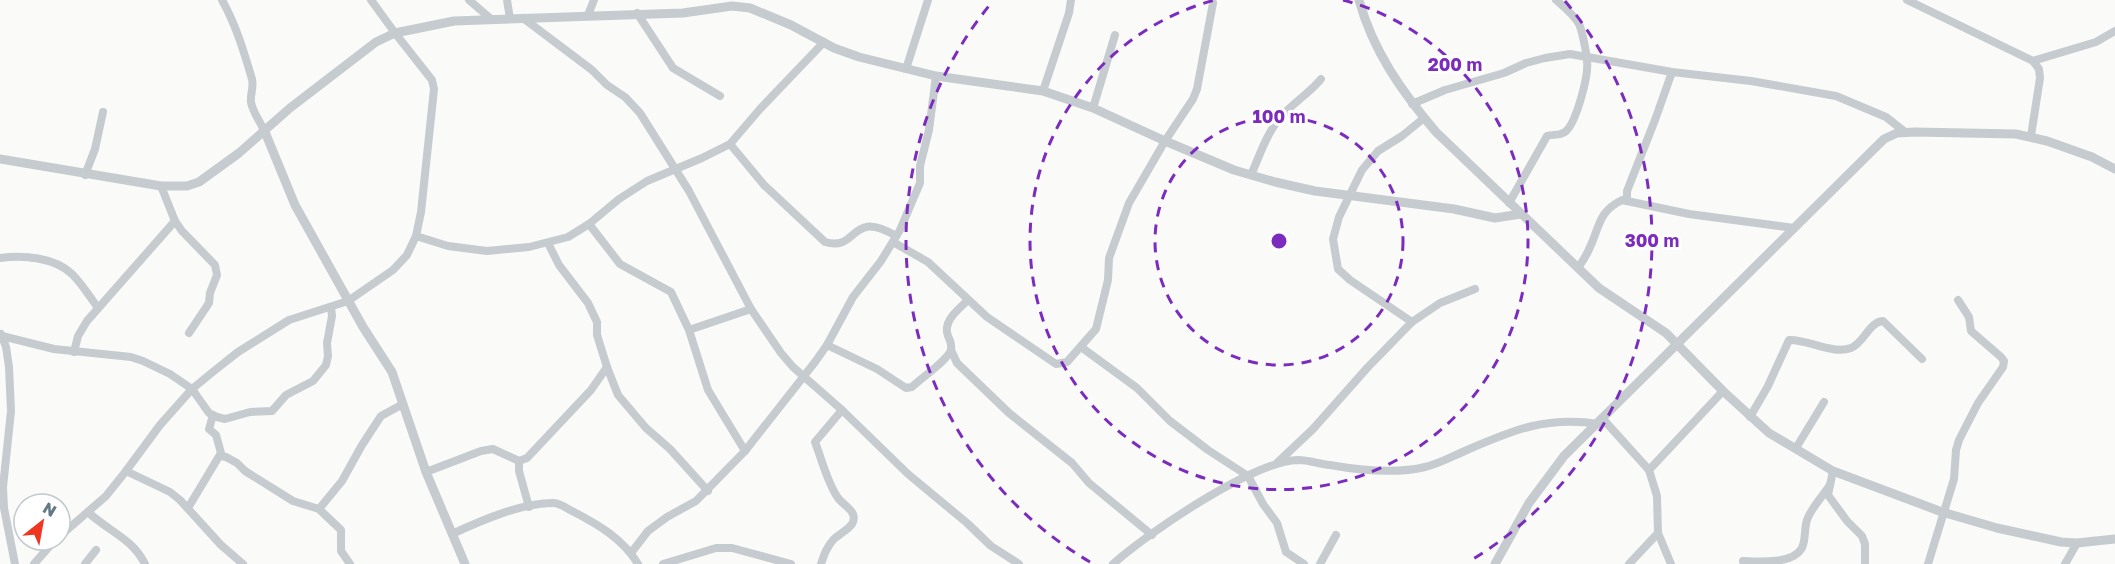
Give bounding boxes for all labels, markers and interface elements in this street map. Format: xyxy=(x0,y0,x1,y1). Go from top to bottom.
text: 200 m xyxy=(1428,53,1482,75)
text: 100 m xyxy=(1253,105,1305,127)
text: 300 m xyxy=(1625,229,1679,251)
centre of rings xyxy=(1269,231,1289,251)
north arrow xyxy=(12,492,72,552)
text: N xyxy=(39,497,60,521)

